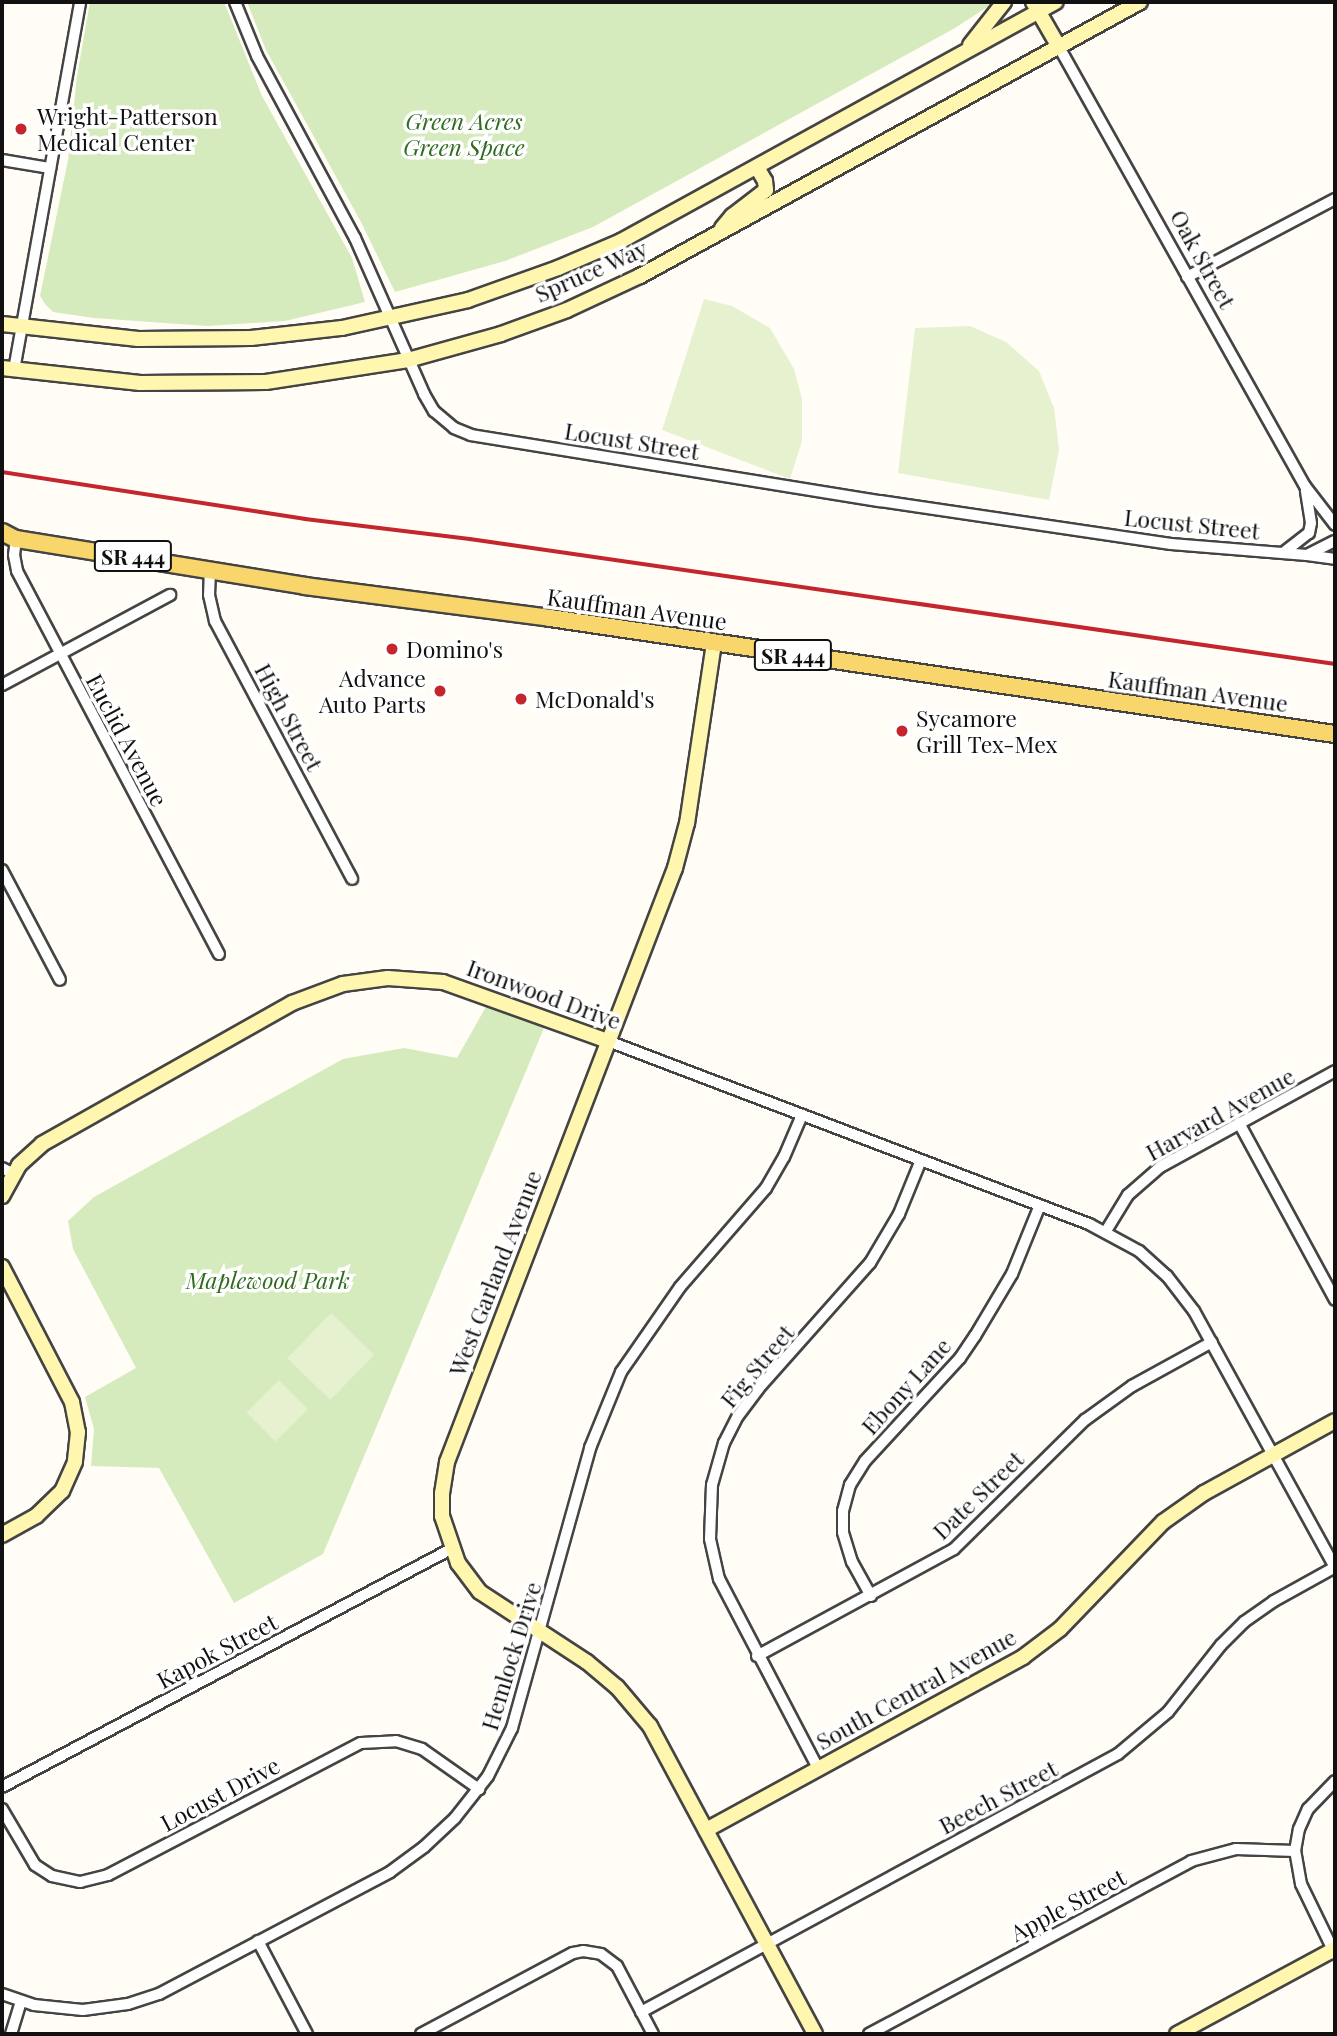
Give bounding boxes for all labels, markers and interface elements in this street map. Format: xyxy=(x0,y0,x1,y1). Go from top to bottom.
place label: Wright-Patterson Medical Center xyxy=(37,102,218,156)
park label: Green Acres Green Space xyxy=(403,107,525,161)
marker: Wright-Patterson Medical Center xyxy=(11,119,31,139)
street label: Oak Street xyxy=(1165,205,1241,313)
street label: Spruce Way xyxy=(530,234,652,308)
street label: Locust Street xyxy=(562,417,702,465)
street label: Locust Street xyxy=(1123,503,1261,545)
road number: SR 444 xyxy=(93,538,173,574)
street label: Kauffman Avenue xyxy=(545,583,729,635)
place label: Domino's xyxy=(406,635,503,663)
road number: SR 444 xyxy=(753,638,833,672)
marker: Domino's xyxy=(384,641,400,657)
street label: High Street xyxy=(249,659,329,775)
place label: Advance Auto Parts xyxy=(319,664,426,718)
street label: Kauffman Avenue xyxy=(1106,665,1290,717)
street label: Euclid Avenue xyxy=(80,669,174,811)
marker: Advance Auto Parts xyxy=(432,683,448,699)
place label: McDonald's xyxy=(535,685,655,713)
marker: McDonald's xyxy=(513,691,529,707)
place label: Sycamore Grill Tex-Mex xyxy=(916,704,1058,758)
marker: Sycamore Grill Tex-Mex xyxy=(894,723,910,739)
street label: Ironwood Drive xyxy=(463,953,625,1035)
street label: Harvard Avenue xyxy=(1141,1062,1299,1166)
street label: West Garland Avenue xyxy=(443,1166,547,1380)
park label: Maplewood Park xyxy=(186,1266,350,1294)
street label: Fig Street xyxy=(714,1319,800,1413)
street label: Ebony Lane xyxy=(855,1332,957,1440)
street label: Date Street xyxy=(927,1445,1029,1545)
street label: Hemlock Drive xyxy=(475,1578,547,1734)
street label: Kapok Street xyxy=(152,1608,282,1694)
street label: South Central Avenue xyxy=(811,1622,1021,1756)
street label: Locust Drive xyxy=(156,1751,284,1837)
street label: Beech Street xyxy=(934,1754,1062,1840)
street label: Apple Street xyxy=(1006,1863,1130,1947)

